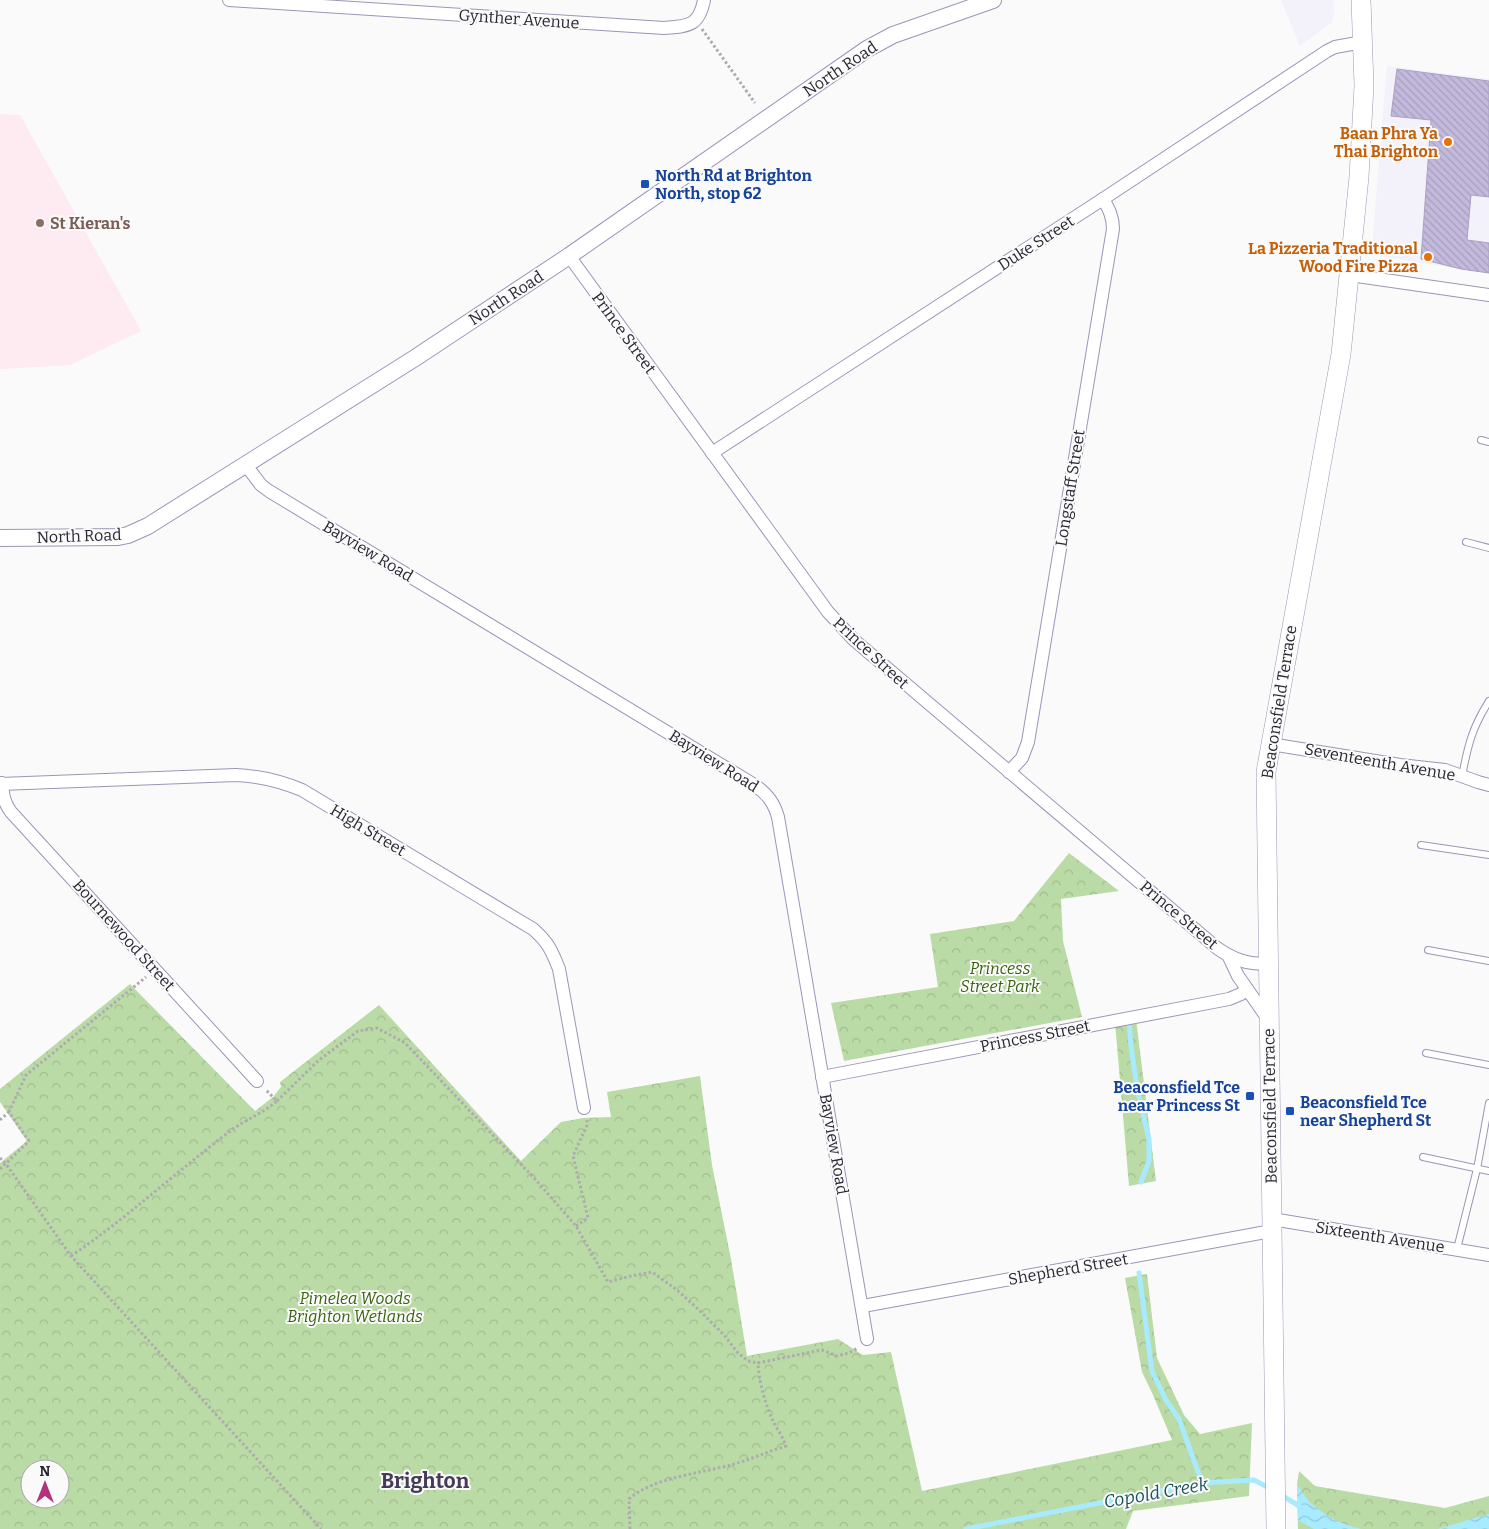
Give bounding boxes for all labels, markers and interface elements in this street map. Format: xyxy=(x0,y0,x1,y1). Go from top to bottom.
street label: Gynther Avenue xyxy=(458,5,580,33)
street label: North Road xyxy=(799,37,881,101)
place label: Baan Phra Ya Thai Brighton xyxy=(1334,124,1439,161)
marker: Baan Phra Ya Thai Brighton xyxy=(1442,136,1454,148)
place label: North Rd at Brighton North, stop 62 xyxy=(655,166,812,203)
marker: North Rd at Brighton North, stop 62 xyxy=(639,178,651,190)
street label: Duke Street xyxy=(994,211,1078,275)
place label: St Kieran's xyxy=(50,214,131,233)
marker: St Kieran's xyxy=(34,217,46,229)
place label: La Pizzeria Traditional Wood Fire Pizza xyxy=(1248,239,1418,276)
marker: La Pizzeria Traditional Wood Fire Pizza xyxy=(1422,251,1434,263)
street label: North Road xyxy=(465,267,547,329)
street label: Prince Street xyxy=(588,289,660,378)
street label: Longstaff Street xyxy=(1051,428,1089,548)
street label: Bayview Road xyxy=(319,517,417,586)
street label: North Road xyxy=(36,525,122,547)
street label: Prince Street xyxy=(829,613,913,693)
street label: Beaconsfield Terrace xyxy=(1257,624,1301,780)
street label: Bayview Road xyxy=(666,726,763,796)
street label: Seventeenth Avenue xyxy=(1303,739,1457,785)
street label: High Street xyxy=(327,800,409,860)
street label: Bournewood Street xyxy=(69,875,179,995)
street label: Prince Street xyxy=(1136,877,1222,953)
park label: Princess Street Park xyxy=(960,959,1040,996)
street label: Princess Street xyxy=(978,1016,1092,1056)
street label: Beaconsfield Terrace xyxy=(1259,1028,1281,1184)
place label: Beaconsfield Tce near Princess St xyxy=(1113,1078,1241,1115)
marker: Beaconsfield Tce near Princess St xyxy=(1244,1090,1256,1102)
street label: Bayview Road xyxy=(816,1092,852,1196)
place label: Beaconsfield Tce near Shepherd St xyxy=(1300,1093,1432,1130)
marker: Beaconsfield Tce near Shepherd St xyxy=(1284,1105,1296,1117)
street label: Sixteenth Avenue xyxy=(1314,1217,1446,1257)
street label: Shepherd Street xyxy=(1007,1249,1129,1289)
park label: Pimelea Woods Brighton Wetlands xyxy=(287,1289,423,1326)
north arrow xyxy=(20,1459,70,1509)
text: N xyxy=(40,1463,51,1480)
district label: Brighton xyxy=(381,1468,470,1494)
water label: Copold Creek xyxy=(1102,1473,1210,1513)

